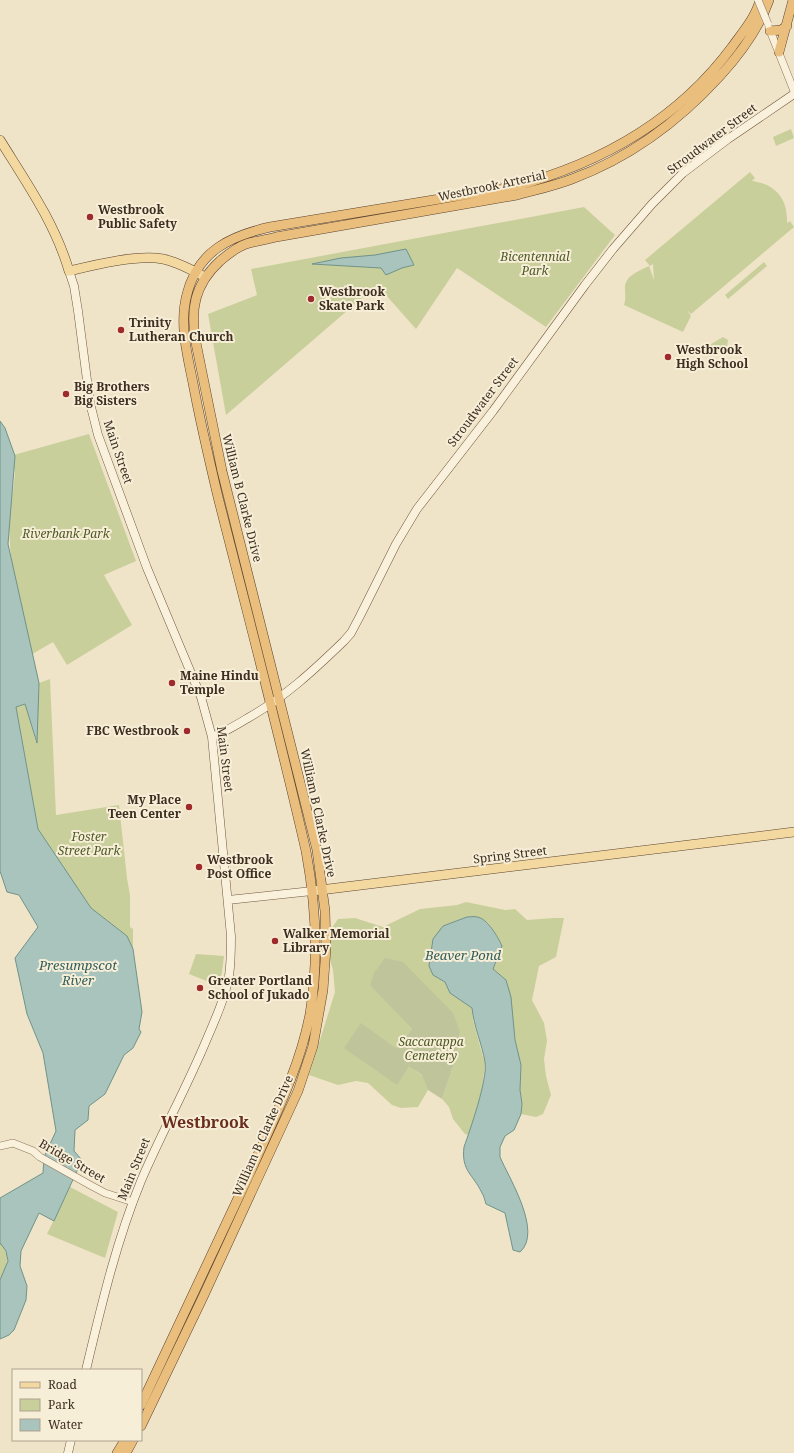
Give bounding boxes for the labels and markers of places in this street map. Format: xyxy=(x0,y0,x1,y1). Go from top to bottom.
place label: Westbrook Public Safety xyxy=(98,201,177,232)
marker: Westbrook Public Safety xyxy=(85,212,95,222)
place label: Westbrook Skate Park xyxy=(319,283,385,314)
marker: Westbrook Skate Park xyxy=(306,294,316,304)
place label: Trinity Lutheran Church xyxy=(129,314,234,345)
marker: Trinity Lutheran Church xyxy=(116,325,126,335)
place label: Westbrook High School xyxy=(676,341,749,372)
marker: Westbrook High School xyxy=(663,352,673,362)
place label: Big Brothers Big Sisters xyxy=(74,378,150,409)
marker: Big Brothers Big Sisters xyxy=(61,389,71,399)
place label: Maine Hindu Temple xyxy=(180,667,259,698)
marker: Maine Hindu Temple xyxy=(167,678,177,688)
place label: FBC Westbrook xyxy=(86,722,179,739)
marker: FBC Westbrook xyxy=(182,726,192,736)
place label: My Place Teen Center xyxy=(108,791,182,822)
marker: My Place Teen Center xyxy=(184,802,194,812)
place label: Westbrook Post Office xyxy=(207,851,273,882)
marker: Westbrook Post Office xyxy=(194,862,204,872)
place label: Walker Memorial Library xyxy=(283,925,390,956)
marker: Walker Memorial Library xyxy=(270,936,280,946)
place label: Greater Portland School of Jukado xyxy=(208,972,312,1003)
marker: Greater Portland School of Jukado xyxy=(195,983,205,993)

